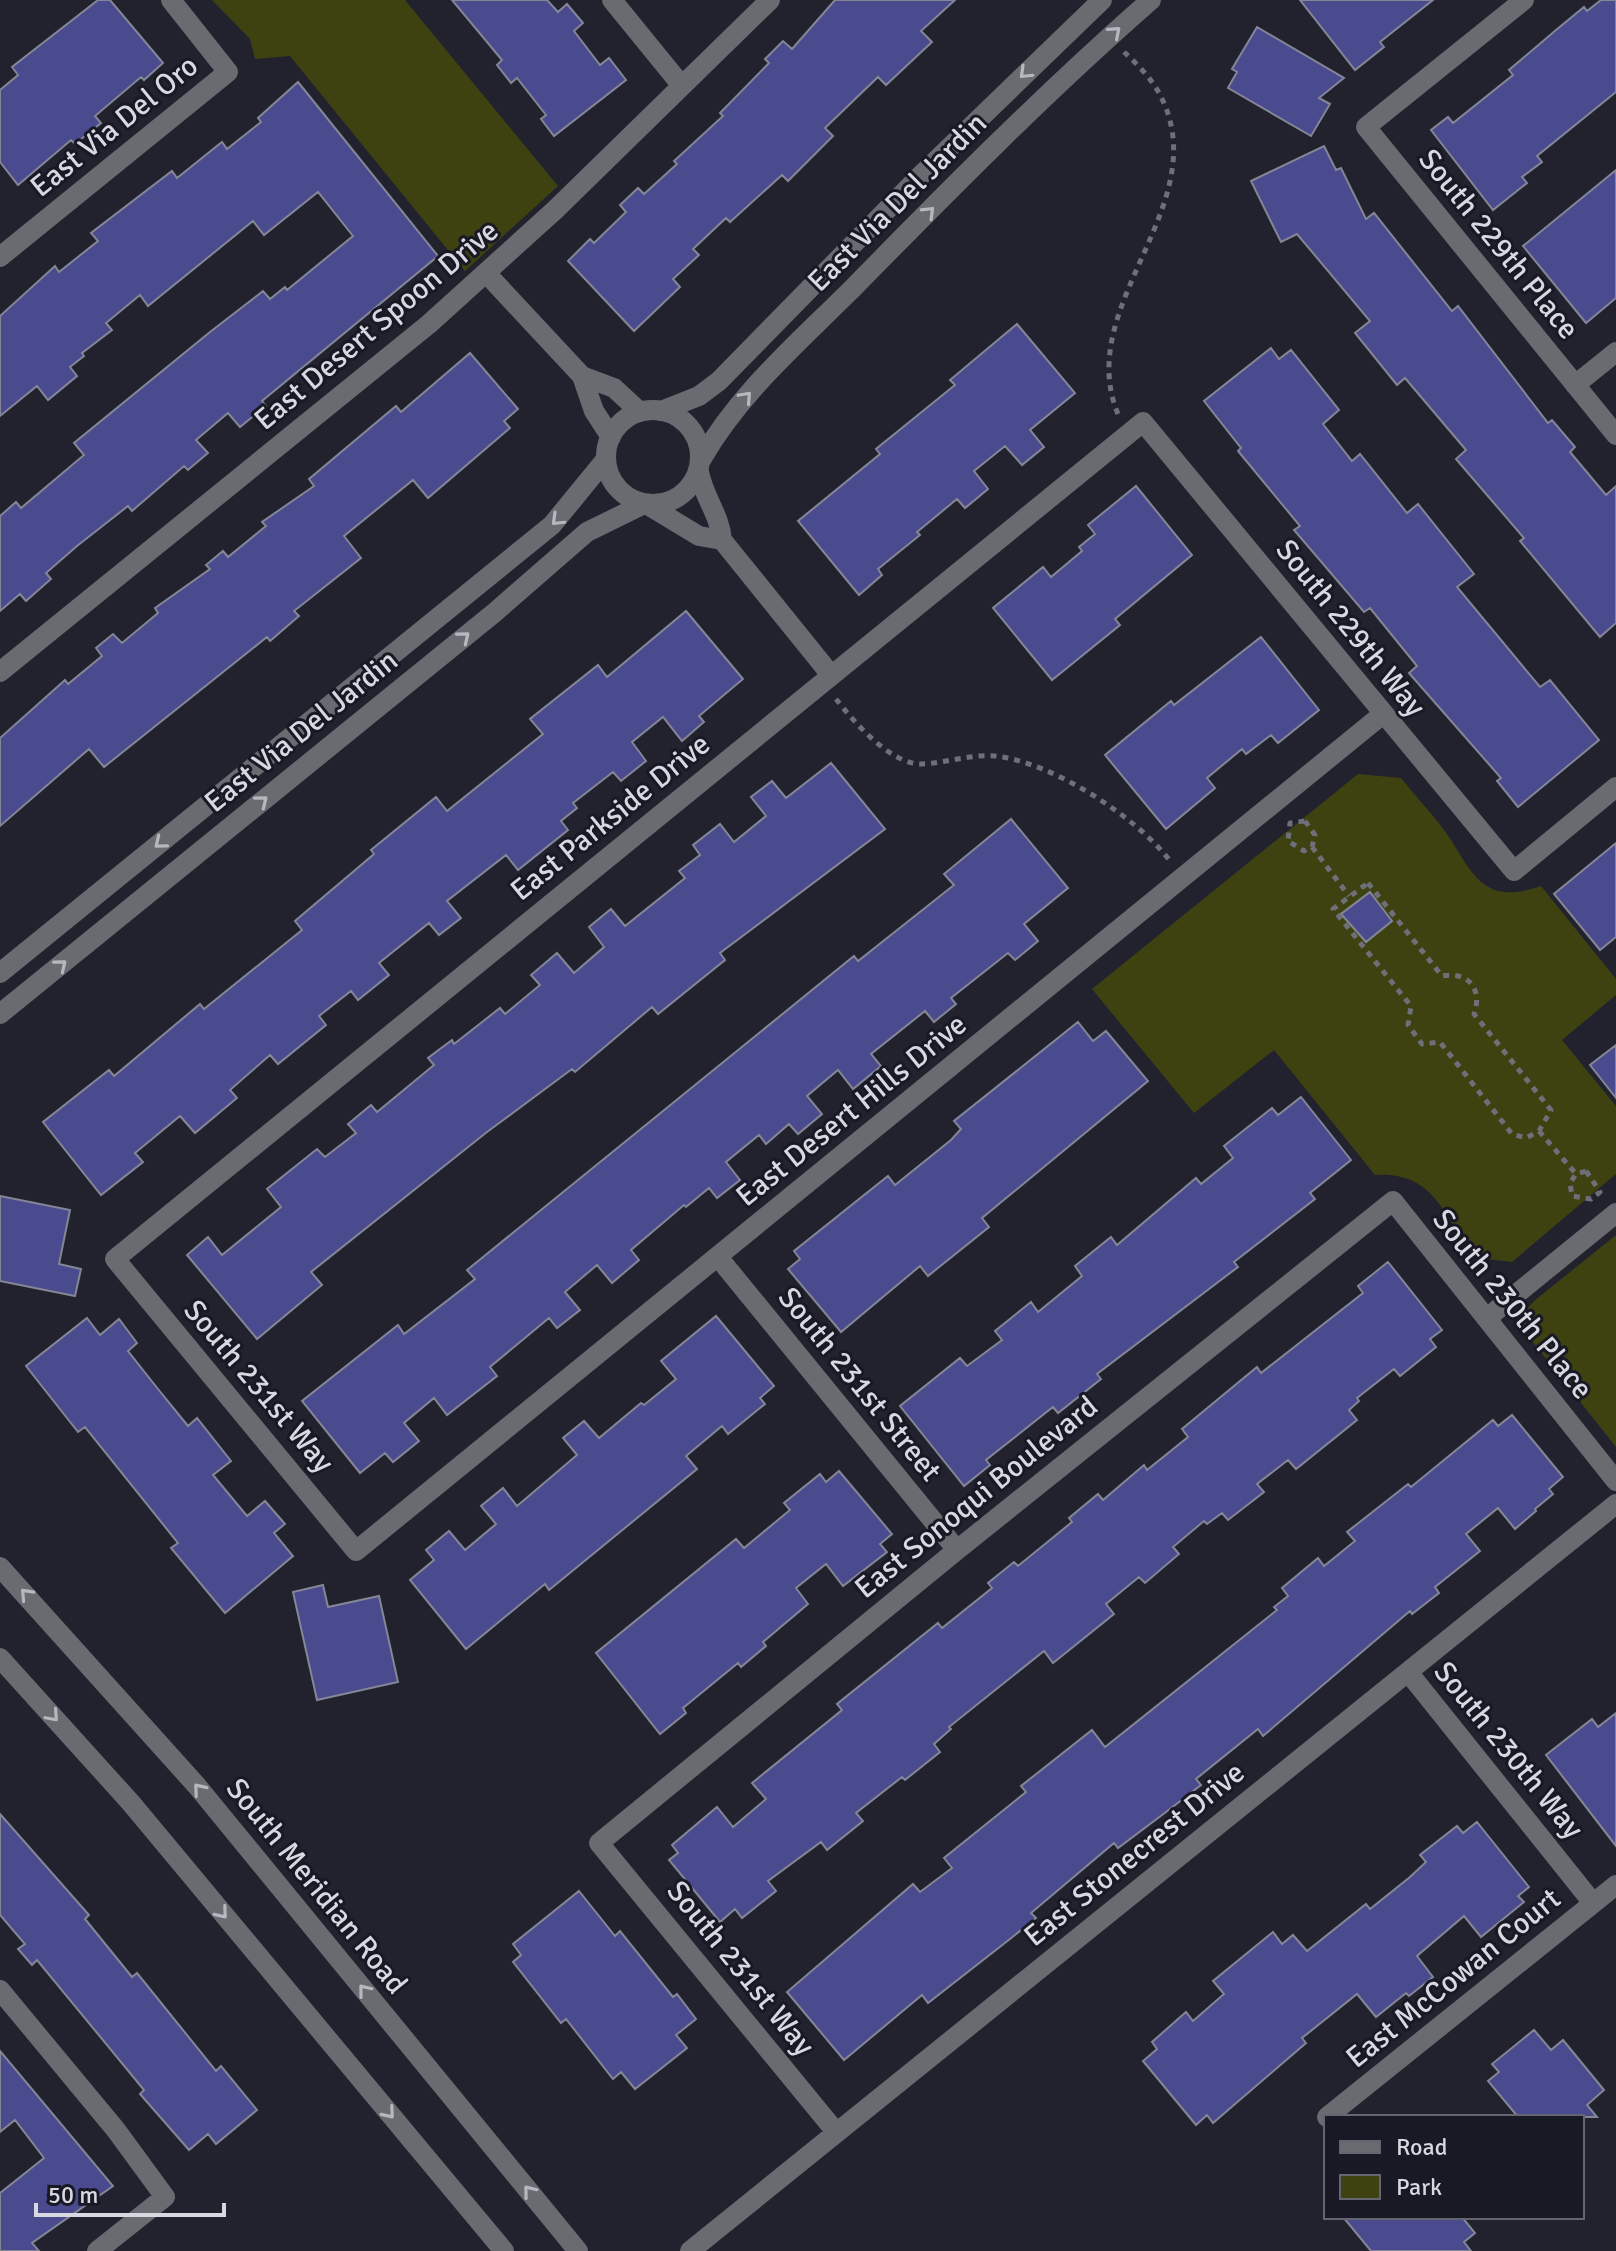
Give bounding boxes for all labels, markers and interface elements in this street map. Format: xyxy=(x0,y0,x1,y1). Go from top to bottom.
one-way arrow xyxy=(1106,27,1121,41)
street label: East Via Del Oro xyxy=(23,47,206,205)
one-way arrow xyxy=(1020,64,1034,78)
street label: East Via Del Jardin xyxy=(800,105,995,300)
street label: South 229th Place xyxy=(1411,142,1587,347)
one-way arrow xyxy=(920,207,934,222)
street label: East Desert Spoon Drive xyxy=(247,212,506,438)
one-way arrow xyxy=(736,392,750,407)
one-way arrow xyxy=(552,510,566,525)
street label: South 229th Way xyxy=(1268,532,1433,724)
one-way arrow xyxy=(455,632,469,647)
street label: East Via Del Jardin xyxy=(197,642,406,821)
street label: East Parkside Drive xyxy=(503,726,717,909)
one-way arrow xyxy=(253,796,268,811)
one-way arrow xyxy=(155,833,169,848)
one-way arrow xyxy=(51,960,66,975)
street label: East Desert Hills Drive xyxy=(729,1006,974,1215)
street label: South 230th Place xyxy=(1425,1202,1601,1407)
street label: South 231st Street xyxy=(770,1280,949,1489)
street label: South 231st Way xyxy=(176,1292,342,1480)
street label: East Sonoqui Boulevard xyxy=(847,1388,1105,1607)
one-way arrow xyxy=(22,1589,36,1604)
street label: South 230th Way xyxy=(1426,1654,1591,1846)
one-way arrow xyxy=(43,1706,58,1721)
street label: East Stonecrest Drive xyxy=(1017,1754,1252,1955)
street label: South Meridian Road xyxy=(218,1771,415,2002)
one-way arrow xyxy=(194,1784,209,1798)
street label: South 231st Way xyxy=(659,1873,822,2063)
street label: East McCowan Court xyxy=(1339,1881,1568,2076)
one-way arrow xyxy=(212,1904,227,1918)
one-way arrow xyxy=(359,1985,374,1999)
one-way arrow xyxy=(379,2103,394,2118)
legend xyxy=(1324,2115,1584,2219)
text: Road xyxy=(1396,2132,1447,2162)
scale bar xyxy=(36,2167,224,2217)
text: Park xyxy=(1396,2172,1442,2202)
text: 50 m xyxy=(48,2180,98,2210)
one-way arrow xyxy=(524,2186,539,2200)

